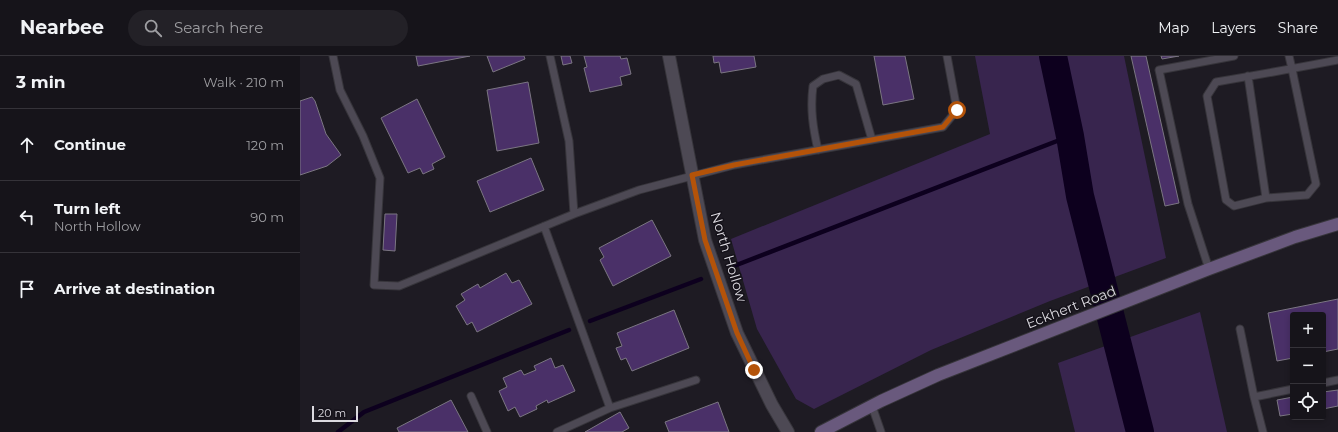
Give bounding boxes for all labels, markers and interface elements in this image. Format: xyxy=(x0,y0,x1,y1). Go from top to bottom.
search box xyxy=(128,10,408,46)
text: Nearbee xyxy=(20,16,104,39)
icon: search xyxy=(142,17,164,39)
text: Search here xyxy=(174,18,263,37)
text: Map xyxy=(1158,19,1189,37)
text: Layers xyxy=(1211,19,1256,37)
text: Share xyxy=(1278,19,1318,37)
text: 3 min xyxy=(16,72,66,92)
text: Walk · 210 m xyxy=(203,74,284,90)
route start xyxy=(948,101,966,119)
icon: ahead xyxy=(16,134,38,156)
text: Continue xyxy=(54,135,126,154)
text: 120 m xyxy=(246,137,284,153)
text: Turn left xyxy=(54,199,121,218)
icon: left xyxy=(16,206,38,228)
text: 90 m xyxy=(250,209,284,225)
street label: North Hollow xyxy=(707,210,751,305)
text: North Hollow xyxy=(54,218,141,234)
icon: arrive xyxy=(16,278,38,300)
text: Arrive at destination xyxy=(54,279,215,298)
street label: Eckhert Road xyxy=(1023,282,1119,332)
map controls xyxy=(1290,312,1326,420)
button: + xyxy=(1290,312,1326,348)
button: − xyxy=(1290,348,1326,384)
route end xyxy=(745,361,763,379)
button: locate xyxy=(1290,384,1326,420)
scale bar xyxy=(312,404,358,423)
text: 20 m xyxy=(318,406,346,420)

